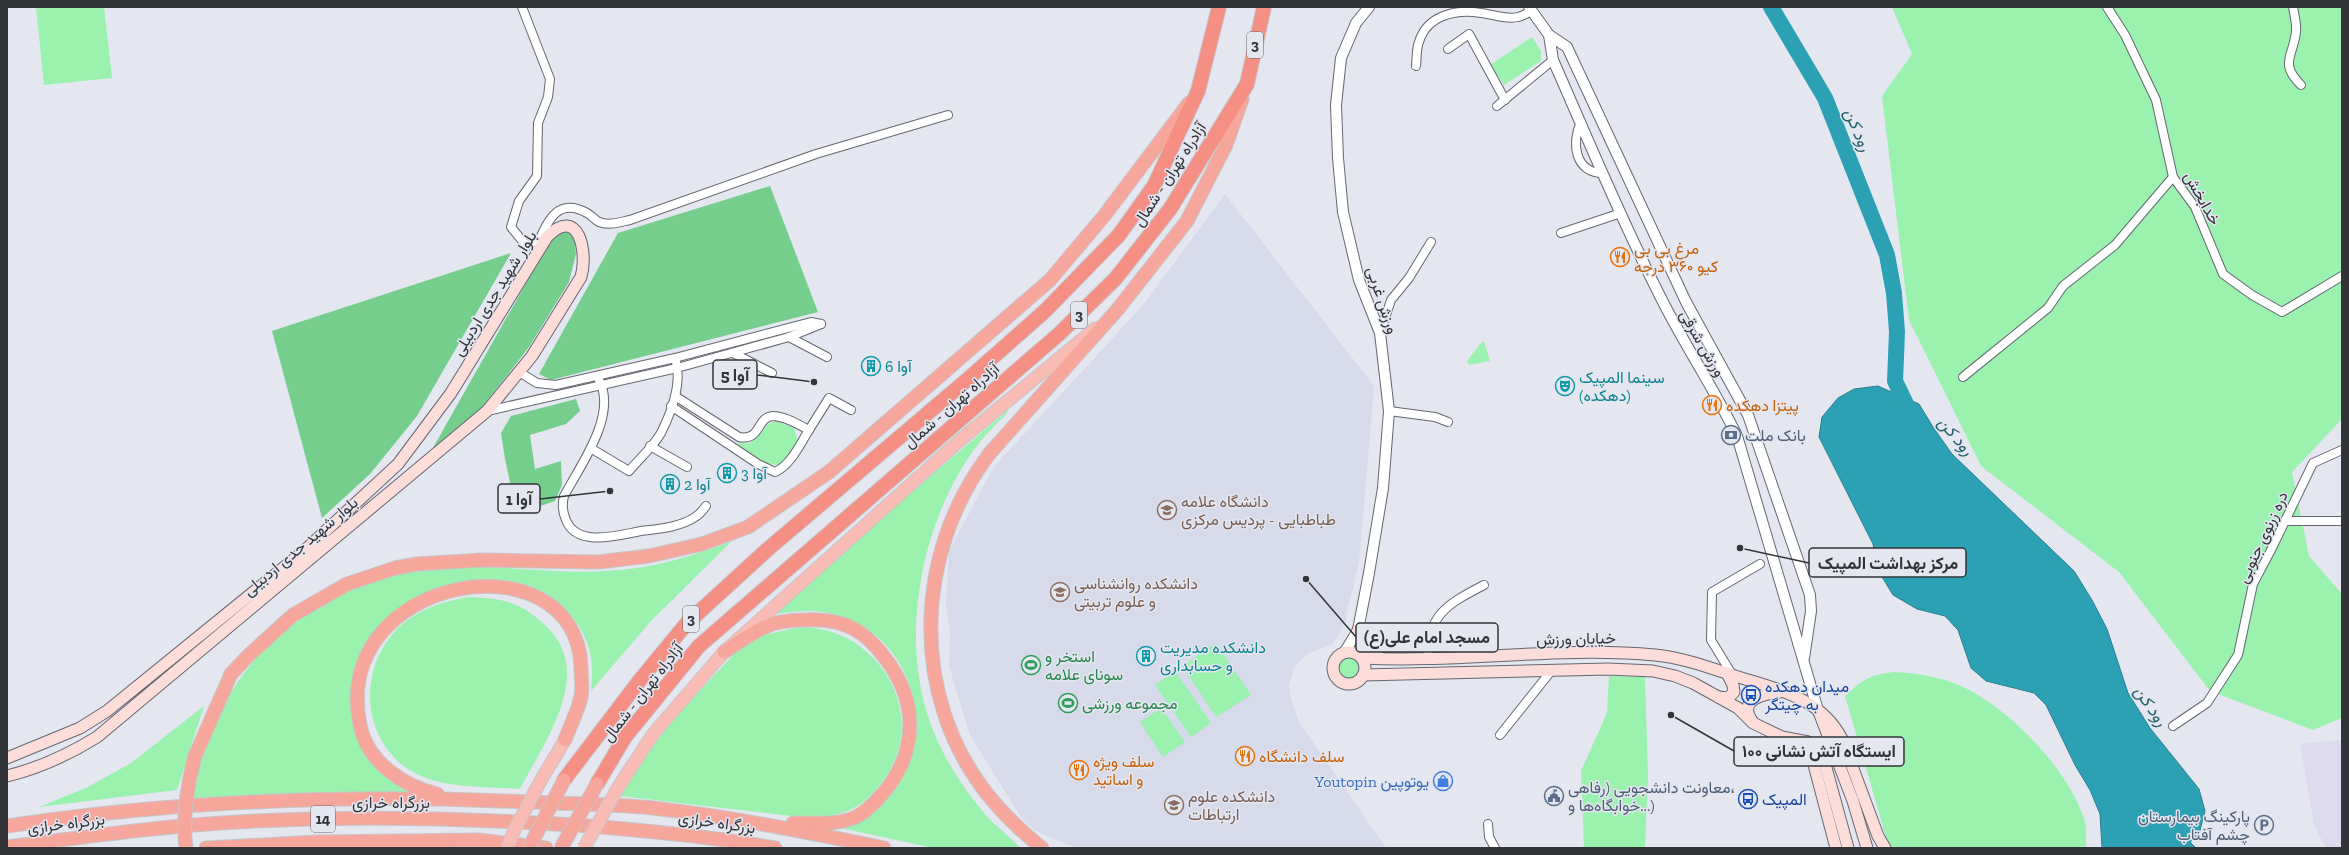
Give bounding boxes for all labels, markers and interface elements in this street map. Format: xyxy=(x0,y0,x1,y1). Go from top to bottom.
road number: 3 xyxy=(1247,32,1263,58)
water label: رود کن xyxy=(1839,105,1876,155)
street label: آزادراه تهران - شمال xyxy=(1129,118,1212,230)
street label: خدابخش xyxy=(2179,168,2225,229)
street label: بلوار شهید جدی اردبیلی xyxy=(448,227,541,360)
place label: مرغ بی بی کیو ۳۶۰ درجه xyxy=(1634,239,1718,277)
restaurant icon: مرغ بی بی کیو ۳۶۰ درجه xyxy=(1609,246,1631,268)
street label: ورزش غربی xyxy=(1362,264,1402,337)
road number: 3 xyxy=(1071,302,1087,328)
street label: ورزش شرقی xyxy=(1675,306,1729,381)
building icon: آوا 6 xyxy=(860,355,882,377)
place label: آوا 6 xyxy=(885,357,913,377)
street label: آزادراه تهران - شمال xyxy=(900,358,1005,453)
callout: آوا 5 xyxy=(713,360,757,389)
text: آوا 5 xyxy=(721,365,751,386)
place label: سینما المپیک (دهکده) xyxy=(1579,368,1665,405)
theatre icon: سینما المپیک (دهکده) xyxy=(1554,375,1576,397)
restaurant icon: پیتزا دهکده xyxy=(1701,394,1723,416)
place label: پیتزا دهکده xyxy=(1726,396,1799,417)
water label: رود کن xyxy=(1933,412,1978,460)
bank icon: بانک ملت xyxy=(1720,424,1742,446)
place label: بانک ملت xyxy=(1745,426,1806,445)
building icon: آوا 3 xyxy=(716,462,738,484)
place label: آوا 3 xyxy=(741,464,768,484)
building icon: آوا 2 xyxy=(659,473,681,495)
place label: آوا 2 xyxy=(684,475,712,495)
callout: آوا 1 xyxy=(498,484,540,513)
street label: دره زرنوی جنوبی xyxy=(2233,488,2293,587)
text: آوا 1 xyxy=(506,489,534,510)
place label: دانشگاه علامه طباطبایی - پردیس مرکزی xyxy=(1181,492,1336,531)
street label: بلوار شهید جدی اردبیلی xyxy=(239,493,362,601)
school or university icon: دانشگاه علامه طباطبایی - پردیس مرکزی xyxy=(1156,499,1178,521)
callout: مرکز بهداشت المپیک xyxy=(1809,548,1966,577)
text: مرکز بهداشت المپیک xyxy=(1818,553,1958,575)
place label: دانشکده روانشناسی و علوم تربیتی xyxy=(1074,574,1198,612)
school or university icon: دانشکده روانشناسی و علوم تربیتی xyxy=(1049,581,1071,603)
road number: 3 xyxy=(683,606,699,632)
callout: مسجد امام علی(ع) xyxy=(1356,623,1498,652)
text: مسجد امام علی(ع) xyxy=(1364,627,1490,649)
street label: خیابان ورزش xyxy=(1536,628,1616,650)
street label: آزادراه تهران - شمال xyxy=(598,638,688,746)
place label: دانشکده مدیریت و حسابداری xyxy=(1160,638,1266,676)
building icon: دانشکده مدیریت و حسابداری xyxy=(1135,645,1157,667)
place label: استخر و سونای علامه xyxy=(1045,647,1123,685)
sports icon: استخر و سونای علامه xyxy=(1020,654,1042,676)
place label: میدان دهکده به چیتگر xyxy=(1764,677,1849,716)
water label: رود کن xyxy=(2129,682,2172,731)
bus stop icon: میدان دهکده به چیتگر xyxy=(1740,684,1762,706)
sports icon: مجموعه ورزشی xyxy=(1057,692,1079,714)
place label: مجموعه ورزشی xyxy=(1082,694,1178,714)
callout: ایستگاه آتش نشانی ۱۰۰ xyxy=(1734,737,1904,766)
text: ایستگاه آتش نشانی ۱۰۰ xyxy=(1742,741,1896,762)
restaurant icon: سلف دانشگاه xyxy=(1234,745,1256,767)
place label: سلف دانشگاه xyxy=(1259,747,1344,766)
place label: سلف ویژه و اساتید xyxy=(1093,752,1154,790)
restaurant icon: سلف ویژه و اساتید xyxy=(1068,759,1090,781)
shop icon: Youtopin یوتوپین xyxy=(1432,770,1454,792)
place label: Youtopin یوتوپین xyxy=(1314,772,1429,793)
place label: معاونت دانشجویی (رفاهی، خوابگاه‌ها و...) xyxy=(1568,778,1735,816)
public building icon: معاونت دانشجویی (رفاهی، خوابگاه‌ها و...) xyxy=(1543,785,1565,807)
place label: دانشکده علوم ارتباطات xyxy=(1188,787,1275,825)
bus stop icon: المپیک xyxy=(1737,788,1759,810)
place label: المپیک xyxy=(1762,790,1807,811)
street label: بزرگراه خرازی xyxy=(352,793,430,813)
school or university icon: دانشکده علوم ارتباطات xyxy=(1163,794,1185,816)
road number: 14 xyxy=(311,806,335,832)
place label: پاركينگ بيمارستان چشم آفتاب xyxy=(2138,807,2250,846)
street label: بزرگراه خرازی xyxy=(677,808,757,838)
street label: بزرگراه خرازی xyxy=(26,809,106,839)
parking icon: پاركينگ بيمارستان چشم آفتاب xyxy=(2253,814,2275,836)

